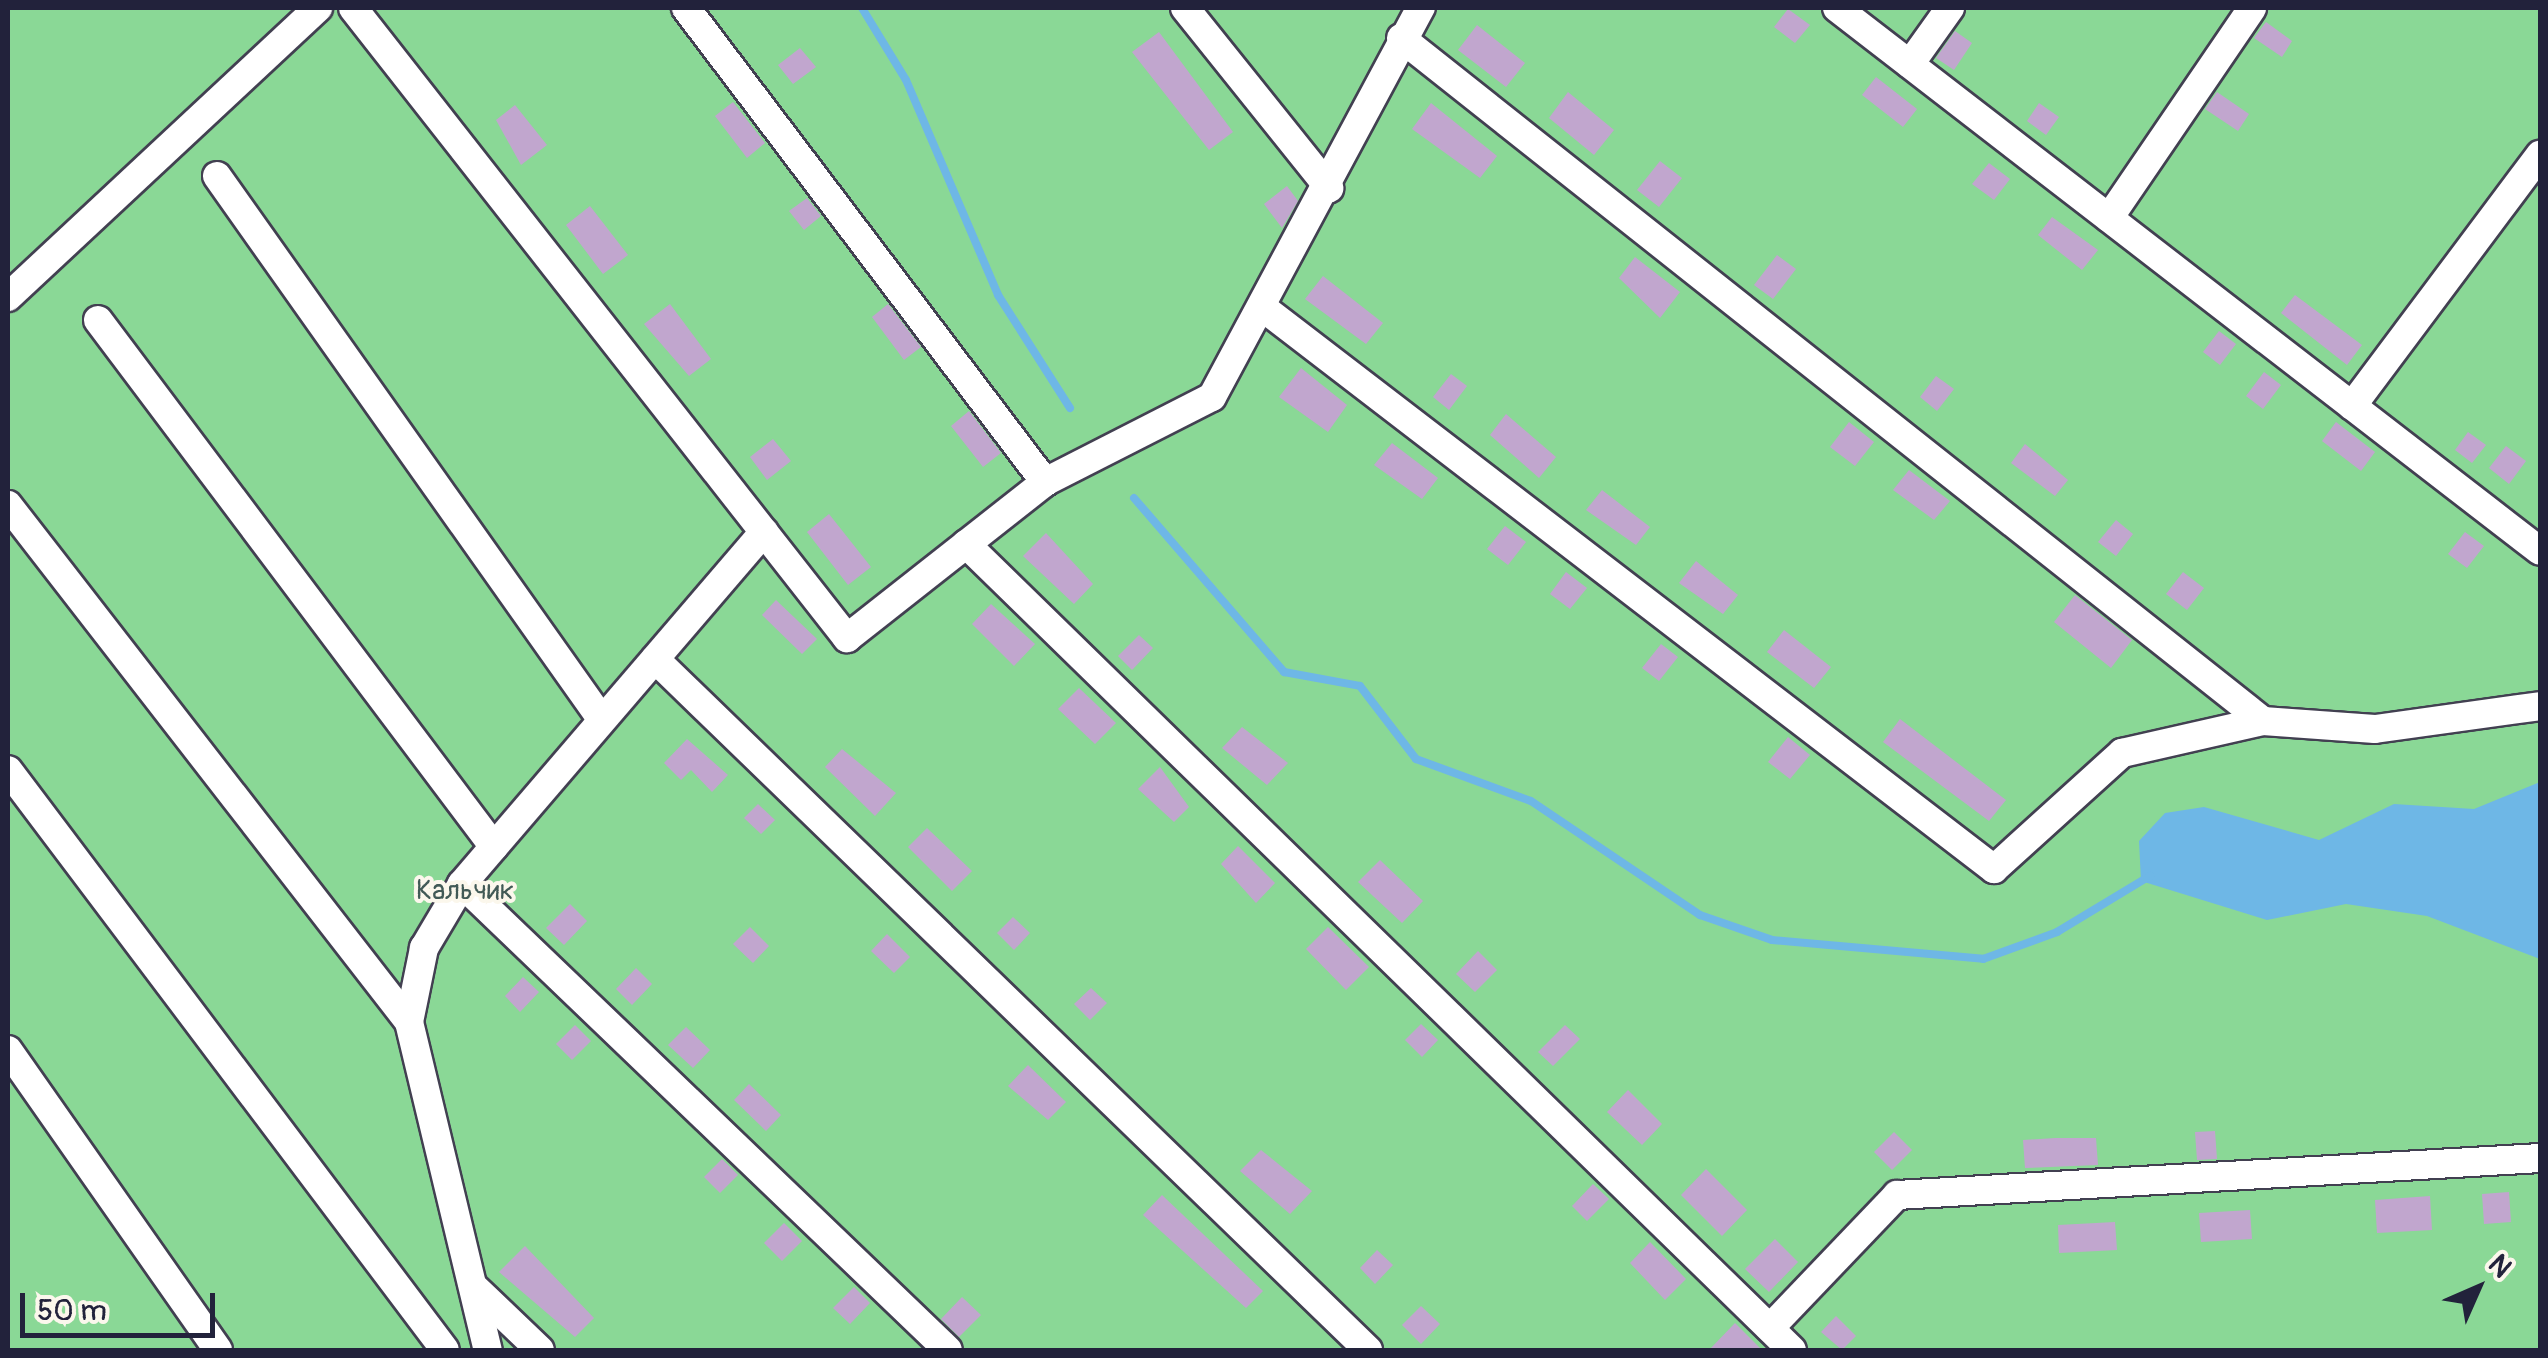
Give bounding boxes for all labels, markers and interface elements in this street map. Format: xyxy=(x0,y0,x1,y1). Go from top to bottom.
park label: Кальчик xyxy=(416,874,514,908)
north arrow xyxy=(2428,1238,2528,1338)
text: N xyxy=(2480,1247,2519,1286)
scale bar xyxy=(25,1273,220,1335)
text: 50 m xyxy=(37,1292,107,1329)

